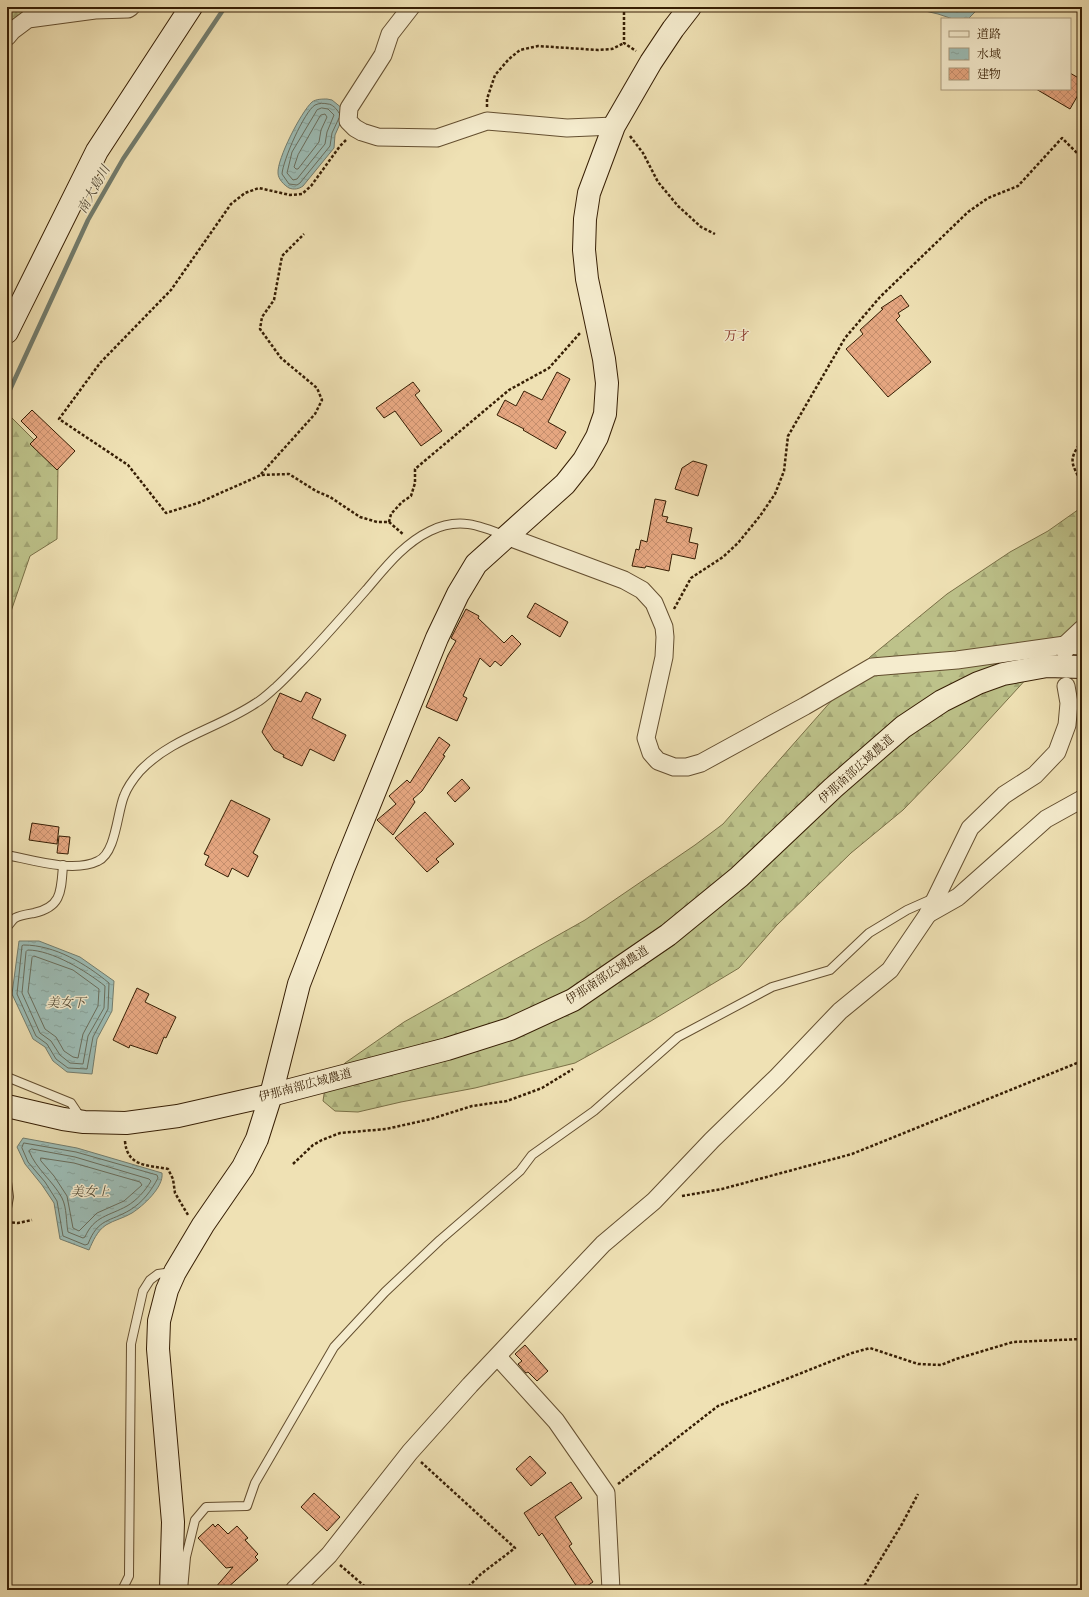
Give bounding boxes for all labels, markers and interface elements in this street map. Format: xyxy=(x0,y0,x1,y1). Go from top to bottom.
legend xyxy=(941,18,1071,90)
text: 道路 xyxy=(977,27,1001,43)
text: 水域 xyxy=(977,47,1001,63)
text: 建物 xyxy=(977,67,1001,83)
water label: 南大島川 xyxy=(74,161,116,217)
district label: 万才 xyxy=(724,328,750,346)
street label: 伊那南部広域農道 xyxy=(816,732,898,808)
street label: 伊那南部広域農道 xyxy=(563,943,652,1009)
water label: 美女下 xyxy=(46,995,87,1013)
street label: 伊那南部広域農道 xyxy=(257,1066,354,1106)
water label: 美女上 xyxy=(70,1184,110,1202)

